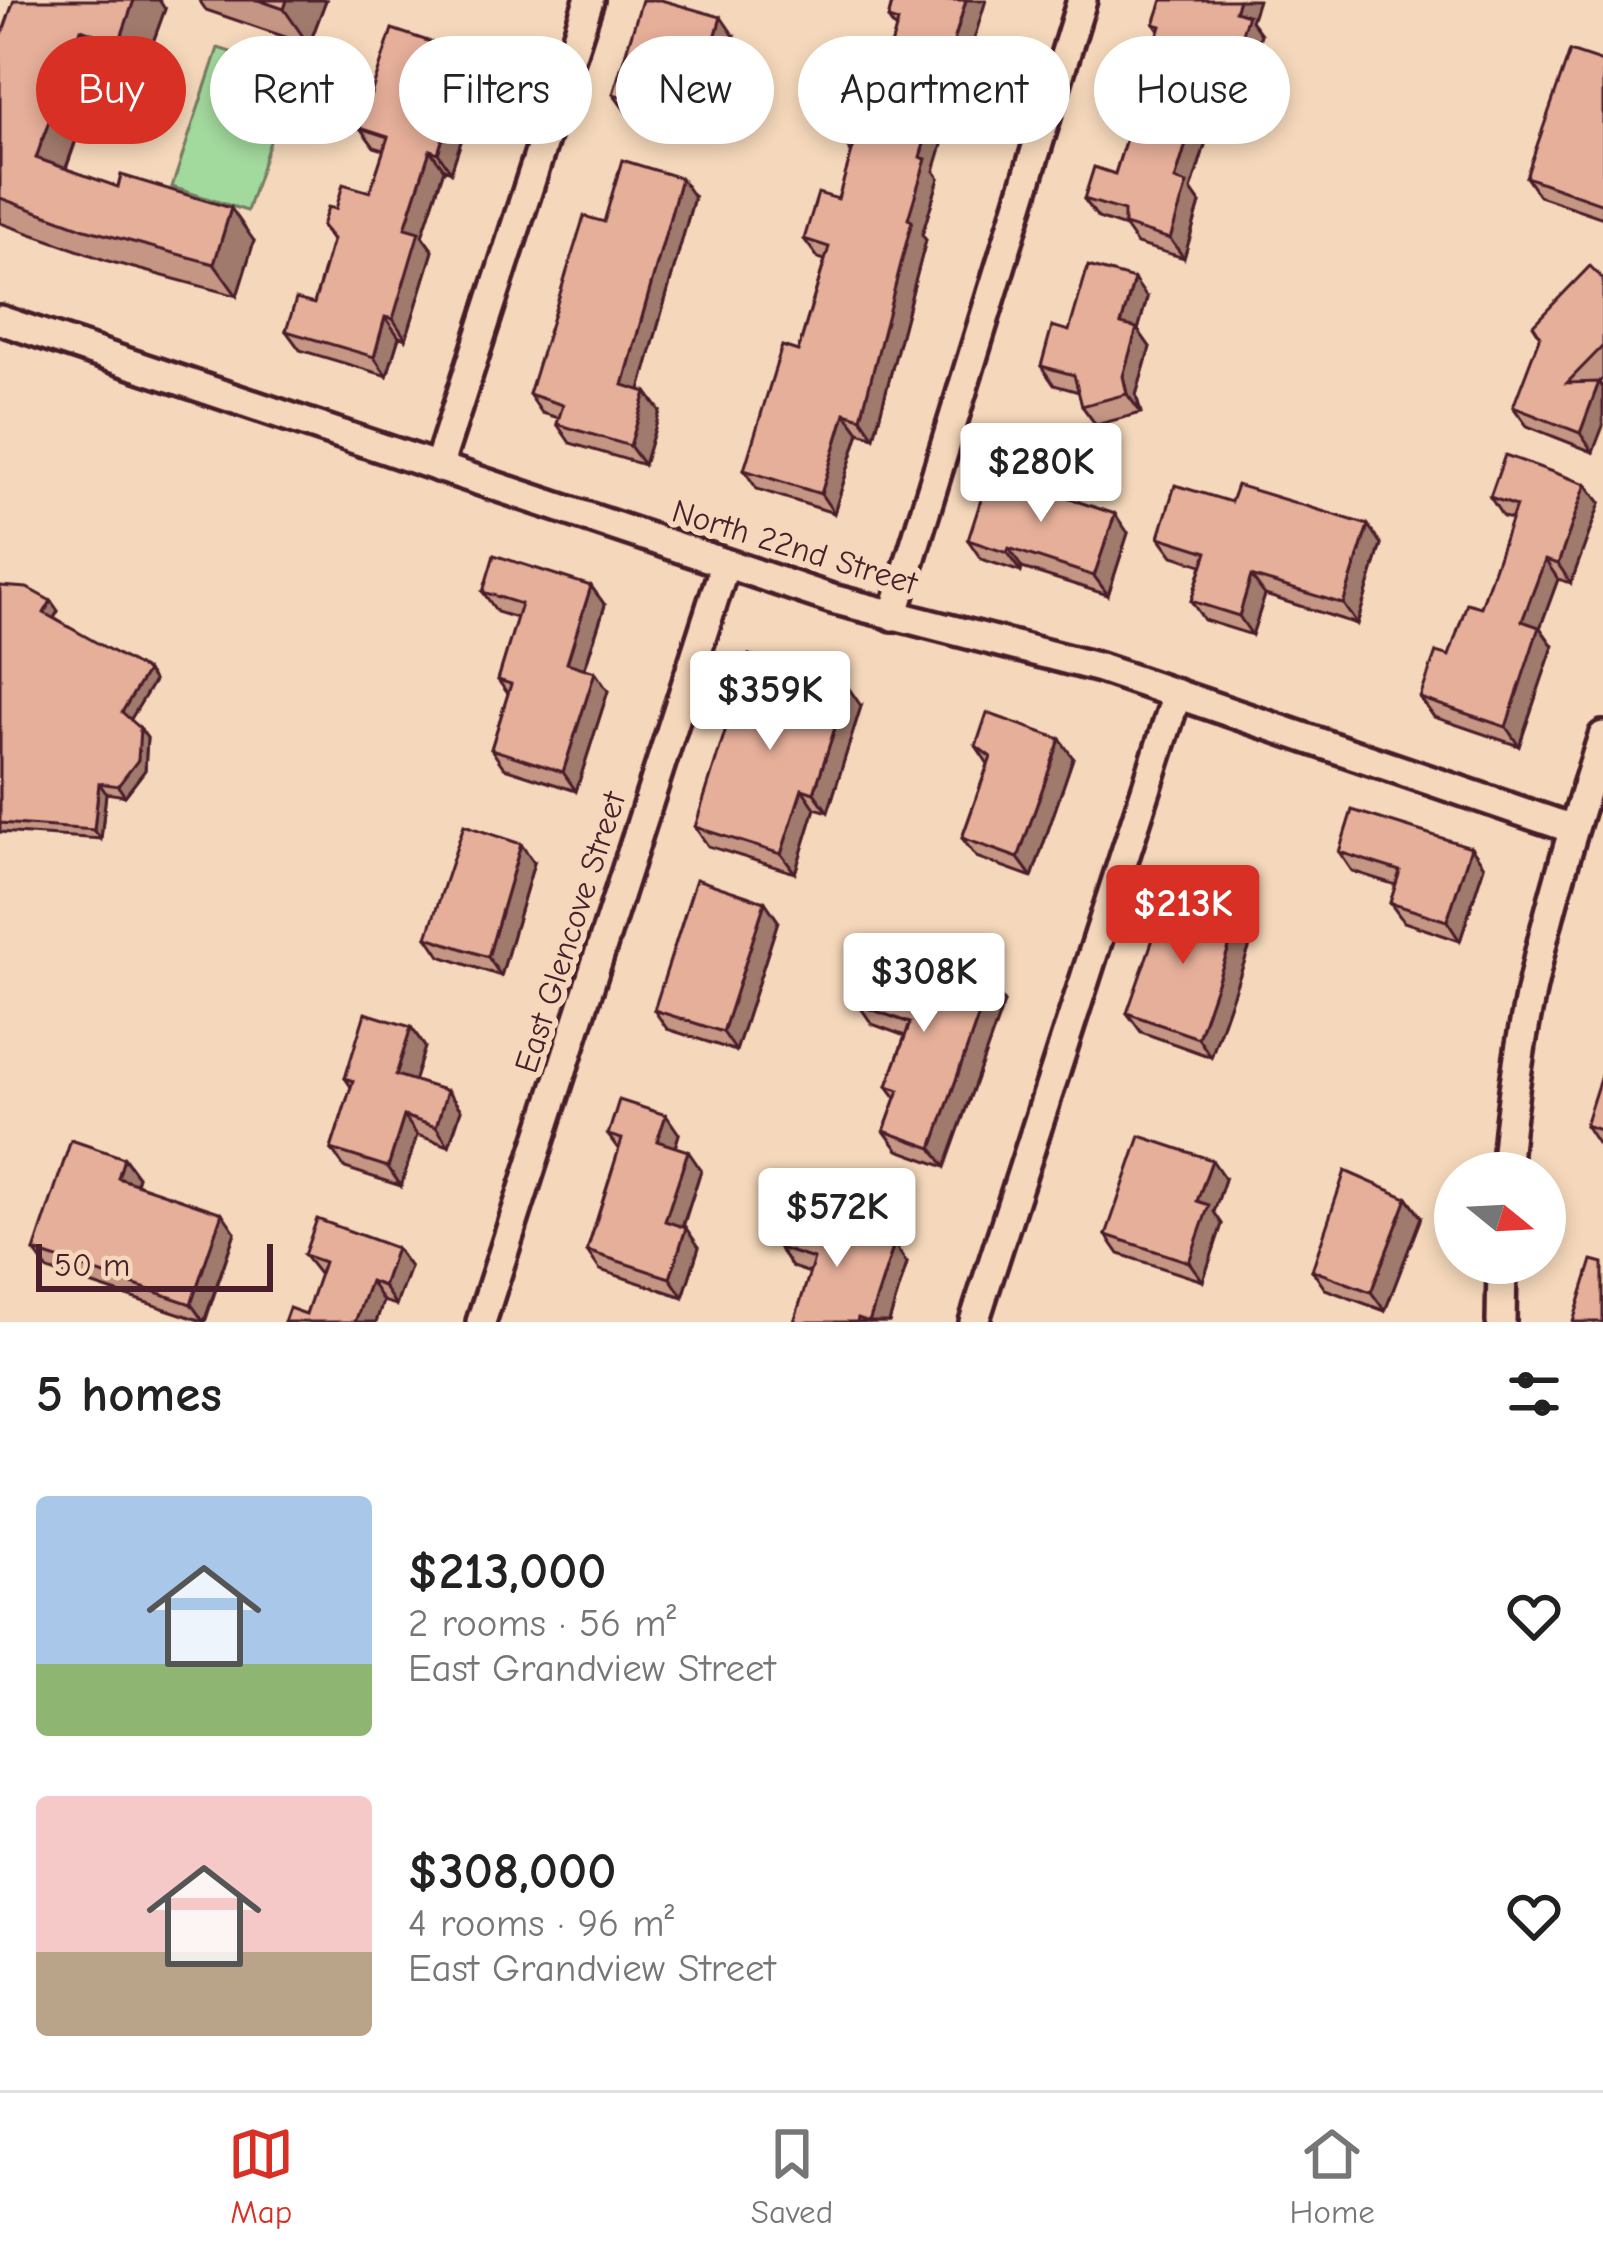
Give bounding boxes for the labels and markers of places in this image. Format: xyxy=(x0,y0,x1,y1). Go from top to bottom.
pin: $280K xyxy=(957,423,1125,525)
pin: $359K xyxy=(686,651,854,753)
pin: $213K xyxy=(1099,865,1267,967)
pin: $308K xyxy=(840,933,1008,1035)
pin: $572K xyxy=(753,1168,921,1270)

